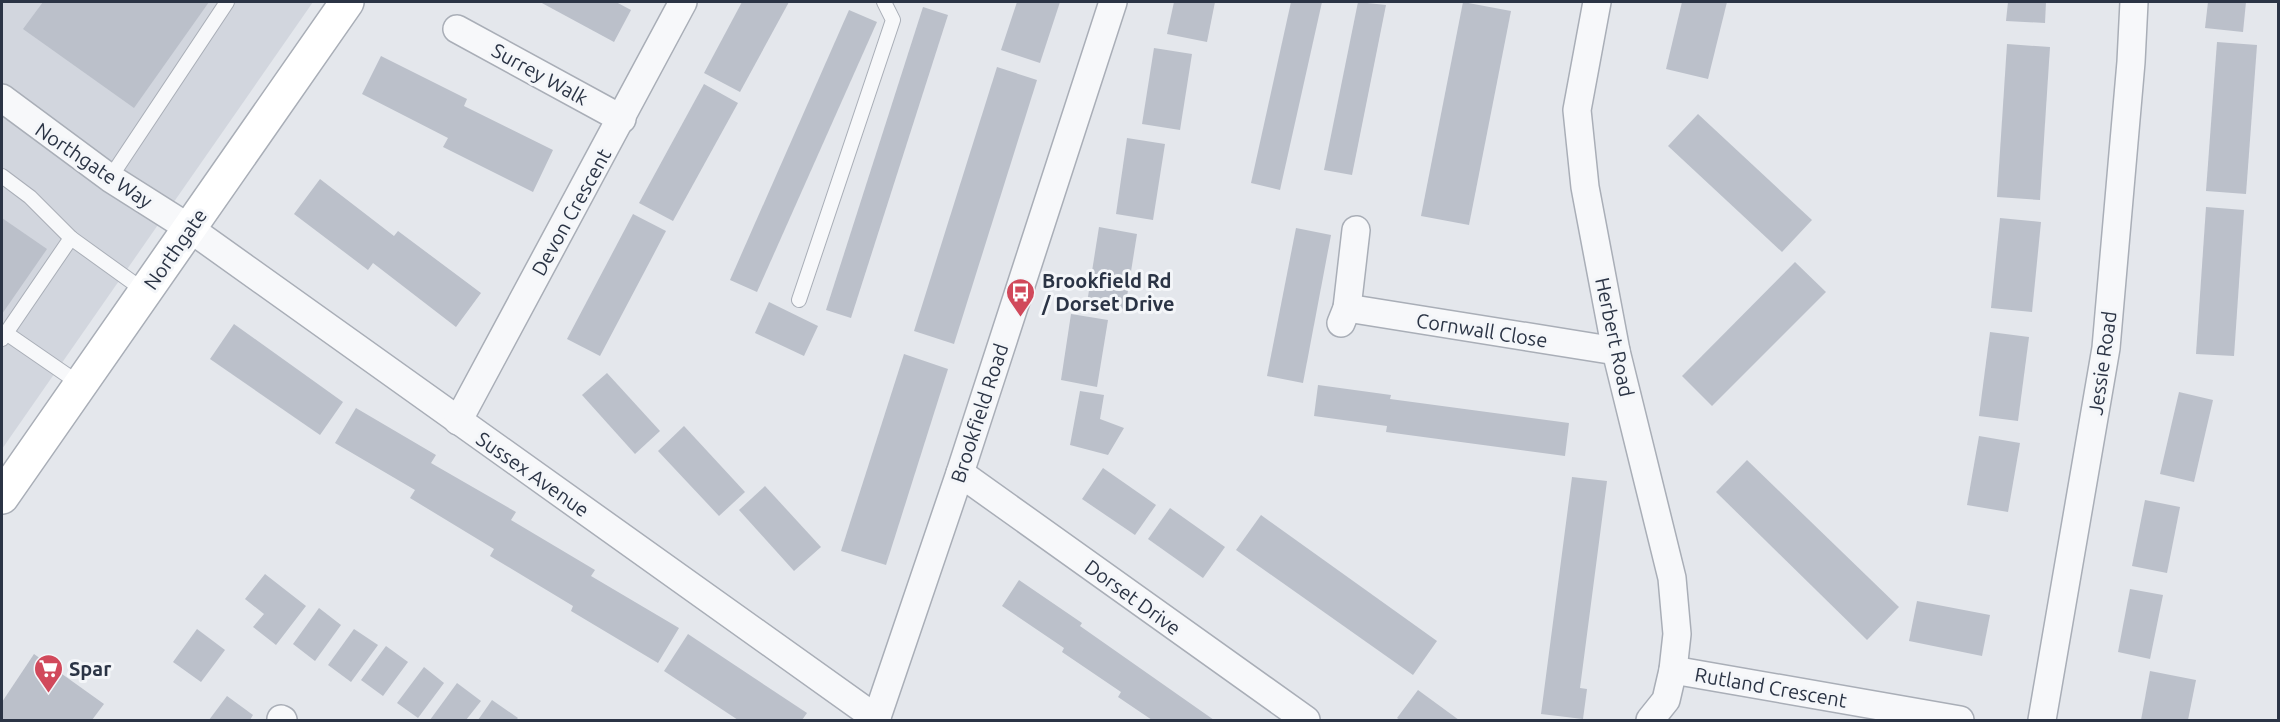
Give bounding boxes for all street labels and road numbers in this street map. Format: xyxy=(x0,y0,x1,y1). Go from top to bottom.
street label: Surrey Walk xyxy=(488,38,592,110)
street label: Northgate Way xyxy=(31,117,157,213)
street label: Devon Crescent xyxy=(527,144,615,280)
street label: Northgate xyxy=(139,204,211,294)
street label: Herbert Road xyxy=(1591,275,1639,399)
street label: Cornwall Close xyxy=(1415,308,1549,352)
street label: Jessie Road xyxy=(2083,309,2121,417)
street label: Brookfield Road xyxy=(946,341,1012,485)
street label: Sussex Avenue xyxy=(472,427,594,521)
street label: Dorset Drive xyxy=(1081,555,1185,639)
street label: Rutland Crescent xyxy=(1693,662,1849,712)

